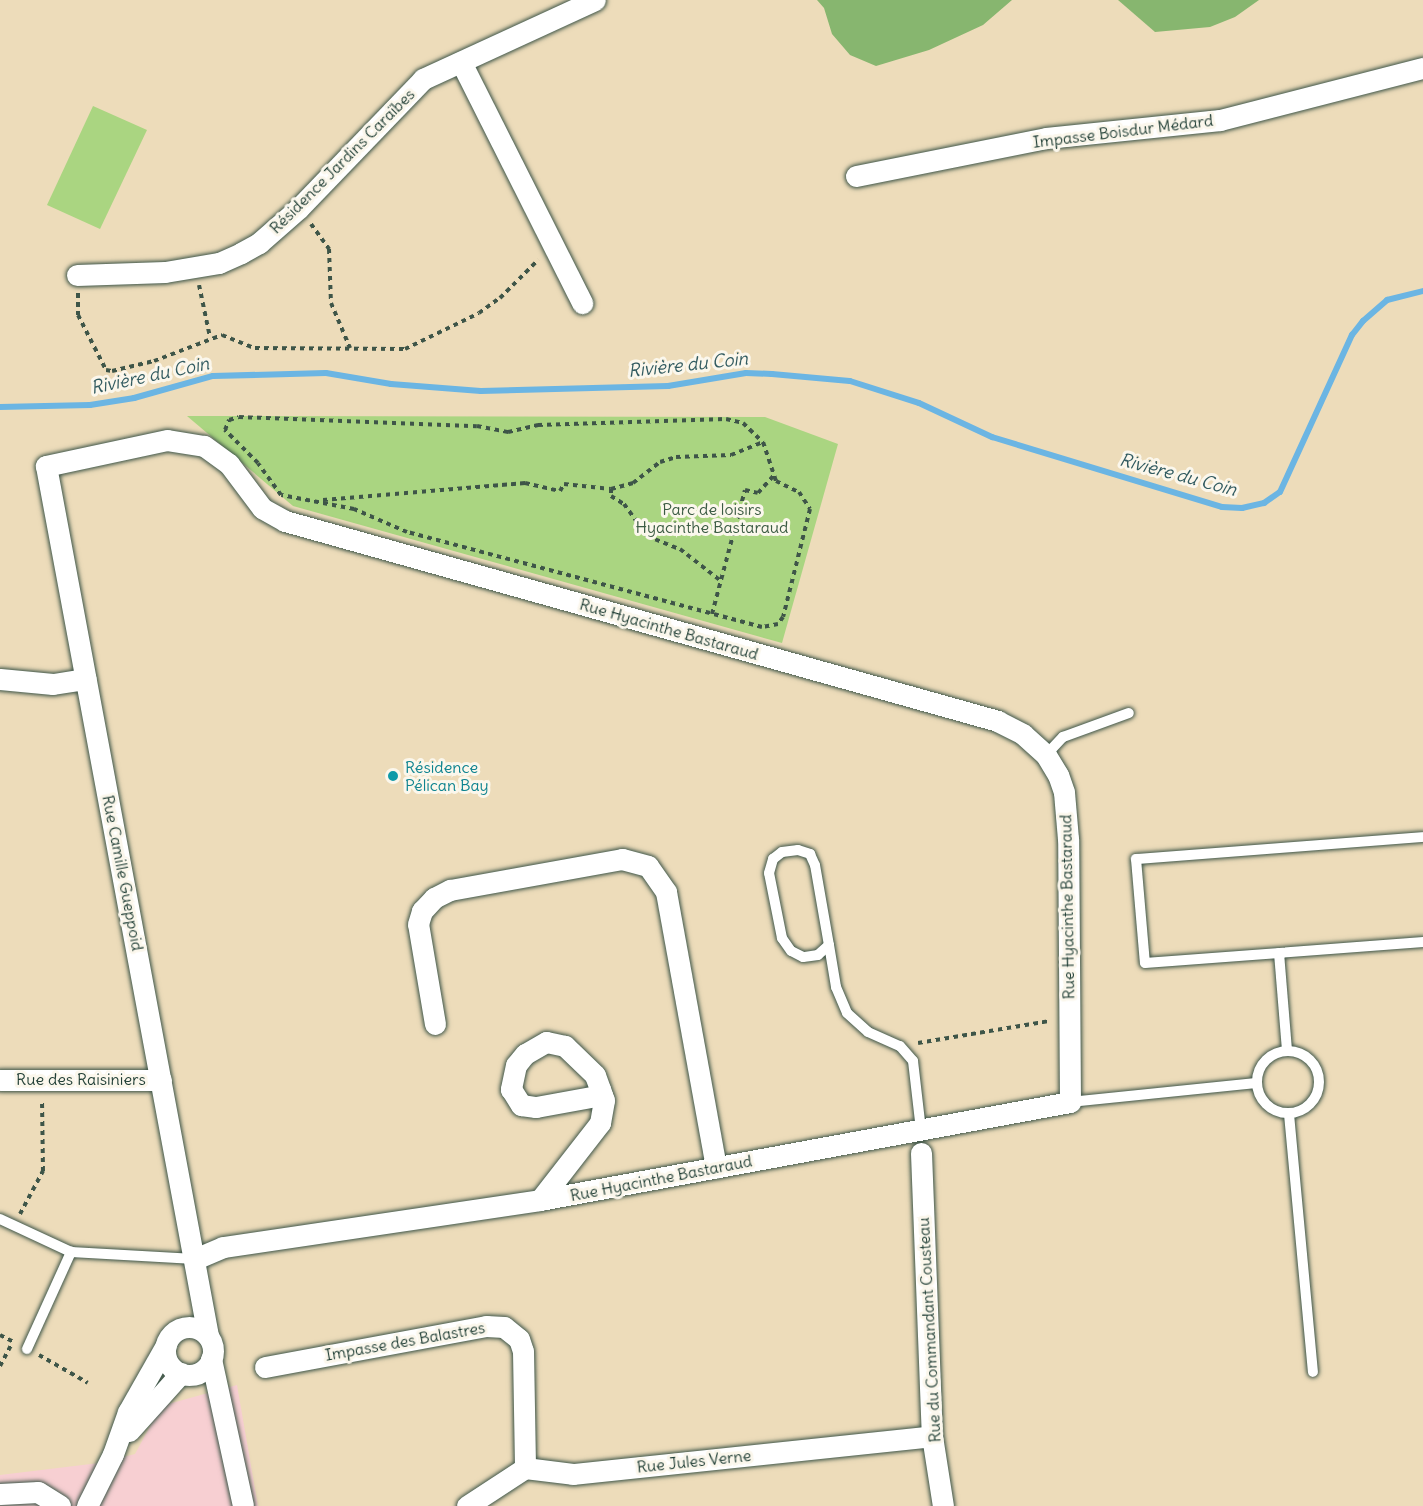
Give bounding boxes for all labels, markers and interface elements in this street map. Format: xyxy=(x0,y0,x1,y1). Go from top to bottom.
street label: Résidence Jardins Caraïbes xyxy=(266,85,418,237)
street label: Impasse Boisdur Médard xyxy=(1032,110,1214,152)
water label: Rivière du Coin xyxy=(627,348,749,382)
water label: Rivière du Coin xyxy=(89,353,211,399)
water label: Rivière du Coin xyxy=(1117,449,1239,501)
park label: Parc de loisirs Hyacinthe Bastaraud xyxy=(635,499,789,537)
street label: Rue Hyacinthe Bastaraud xyxy=(578,594,760,664)
place label: Résidence Pélican Bay xyxy=(405,757,489,795)
marker: Résidence Pélican Bay xyxy=(386,769,400,783)
street label: Rue Camille Gueppoid xyxy=(98,794,148,952)
street label: Rue Hyacinthe Bastaraud xyxy=(1056,814,1078,1000)
street label: Rue des Raisiniers xyxy=(16,1069,146,1089)
street label: Rue Hyacinthe Bastaraud xyxy=(568,1151,754,1205)
street label: Rue du Commandant Cousteau xyxy=(914,1217,944,1443)
street label: Impasse des Balastres xyxy=(323,1317,487,1365)
street label: Rue Jules Verne xyxy=(636,1445,752,1477)

